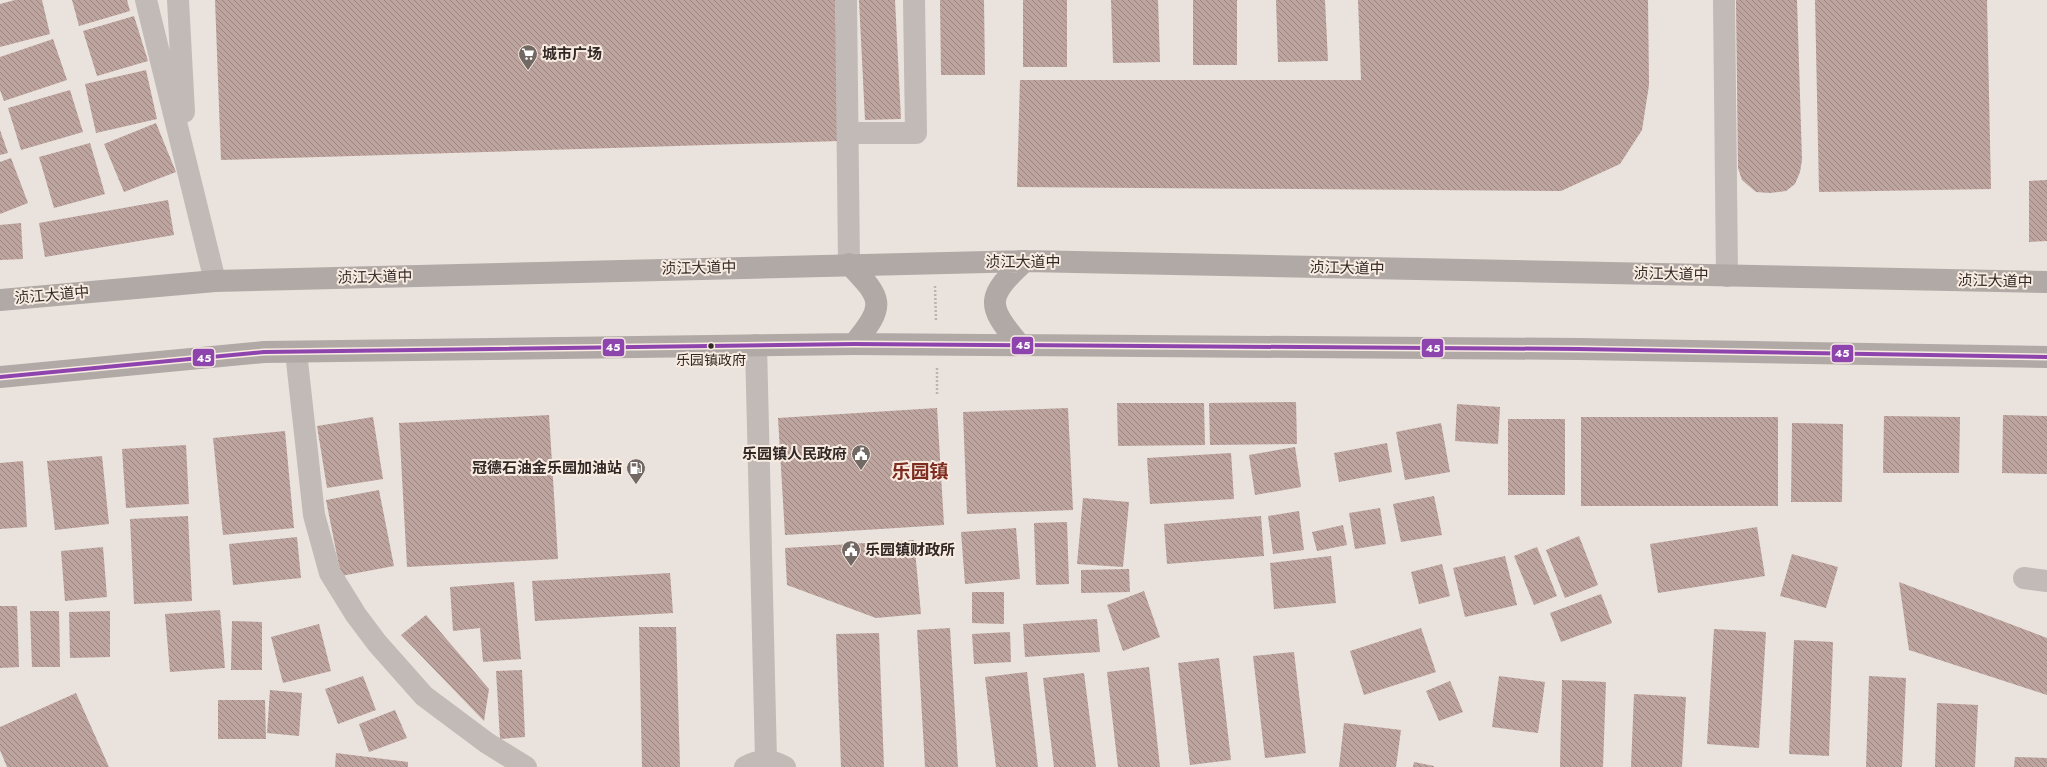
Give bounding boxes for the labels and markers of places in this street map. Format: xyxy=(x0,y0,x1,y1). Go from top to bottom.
supermarket icon: 城市广场 xyxy=(517,43,539,71)
place label: 城市广场 xyxy=(542,43,602,65)
marker: 乐园镇政府 xyxy=(706,341,716,351)
place label: 乐园镇政府 xyxy=(676,350,746,370)
place label: 乐园镇人民政府 xyxy=(742,443,847,465)
public building icon: 乐园镇人民政府 xyxy=(850,443,872,471)
place label: 冠德石油金乐园加油站 xyxy=(472,457,622,479)
fuel station icon: 冠德石油金乐园加油站 xyxy=(625,457,647,485)
public building icon: 乐园镇财政所 xyxy=(840,539,862,567)
place label: 乐园镇财政所 xyxy=(865,539,955,561)

